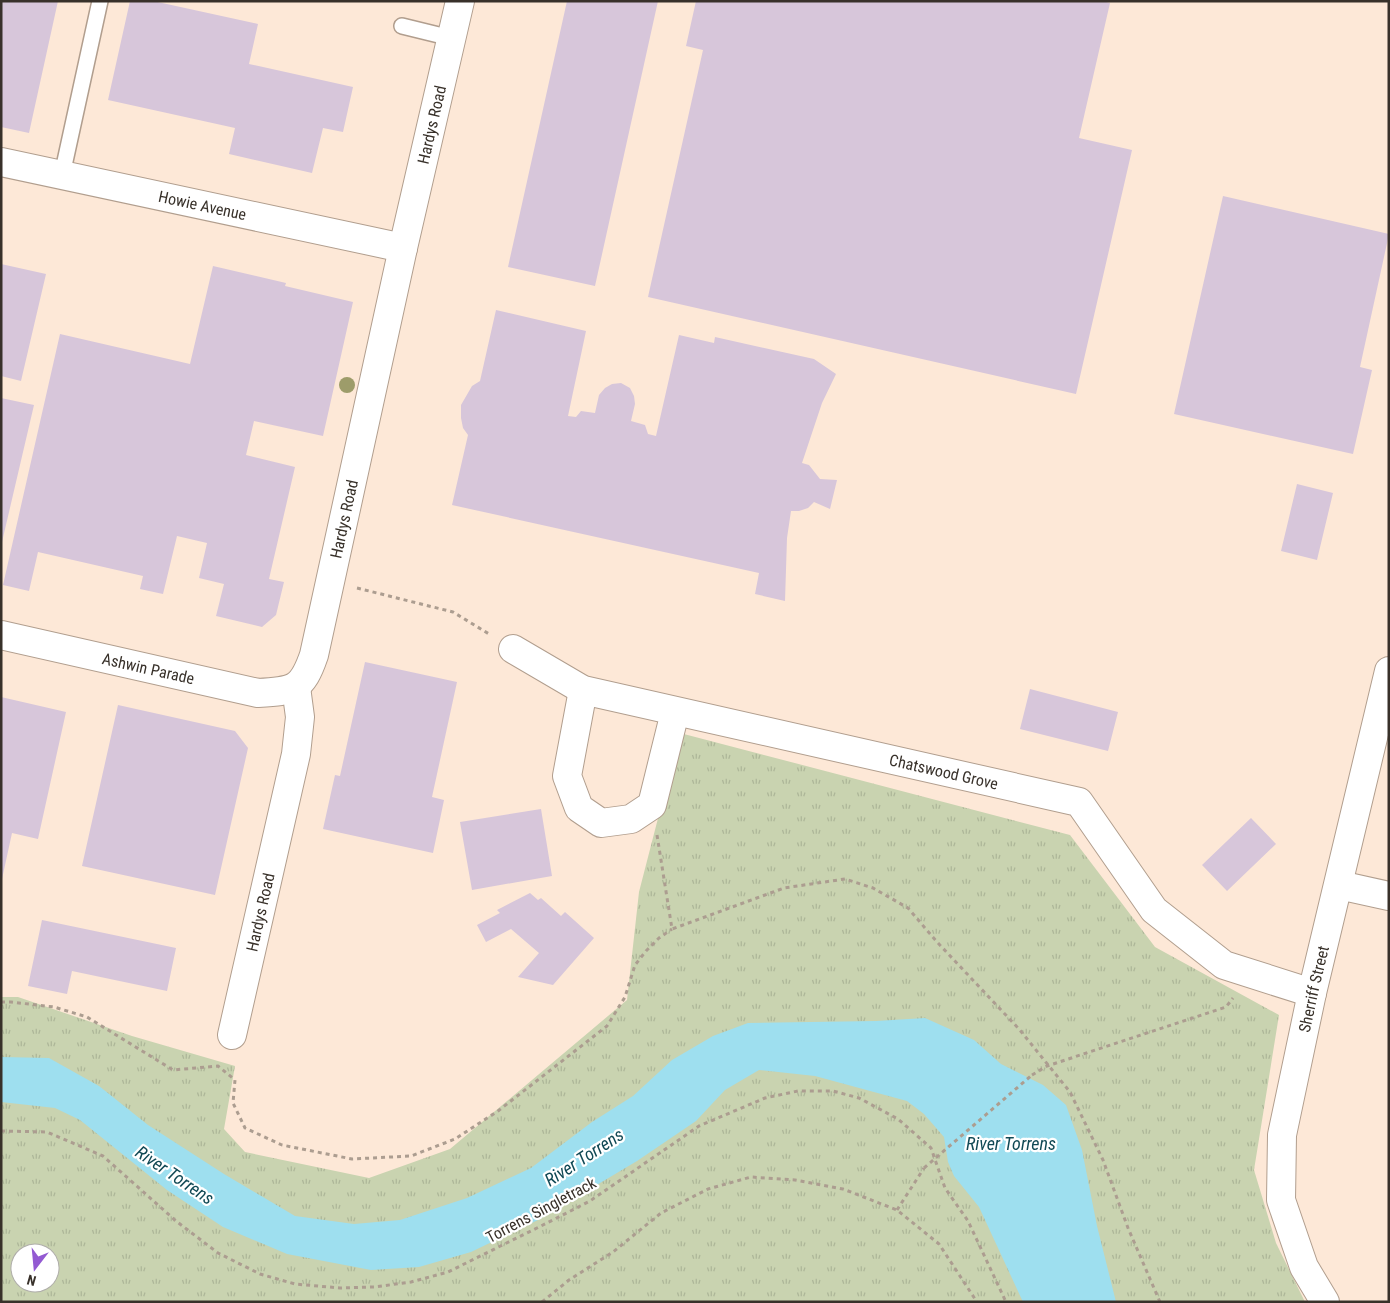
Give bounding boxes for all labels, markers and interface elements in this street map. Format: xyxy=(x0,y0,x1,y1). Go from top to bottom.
street label: Hardys Road xyxy=(413,83,450,166)
street label: Howie Avenue xyxy=(157,186,248,224)
street label: Hardys Road xyxy=(326,478,362,560)
street label: Ashwin Parade xyxy=(100,649,196,688)
street label: Chatswood Grove xyxy=(888,750,1000,793)
street label: Hardys Road xyxy=(242,871,278,953)
street label: Sherriff Street xyxy=(1294,944,1333,1034)
water label: River Torrens xyxy=(541,1124,627,1190)
water label: River Torrens xyxy=(966,1133,1056,1154)
water label: River Torrens xyxy=(132,1141,218,1209)
street label: Torrens Singletrack xyxy=(483,1173,600,1247)
north arrow xyxy=(10,1243,60,1293)
text: N xyxy=(25,1272,38,1289)

